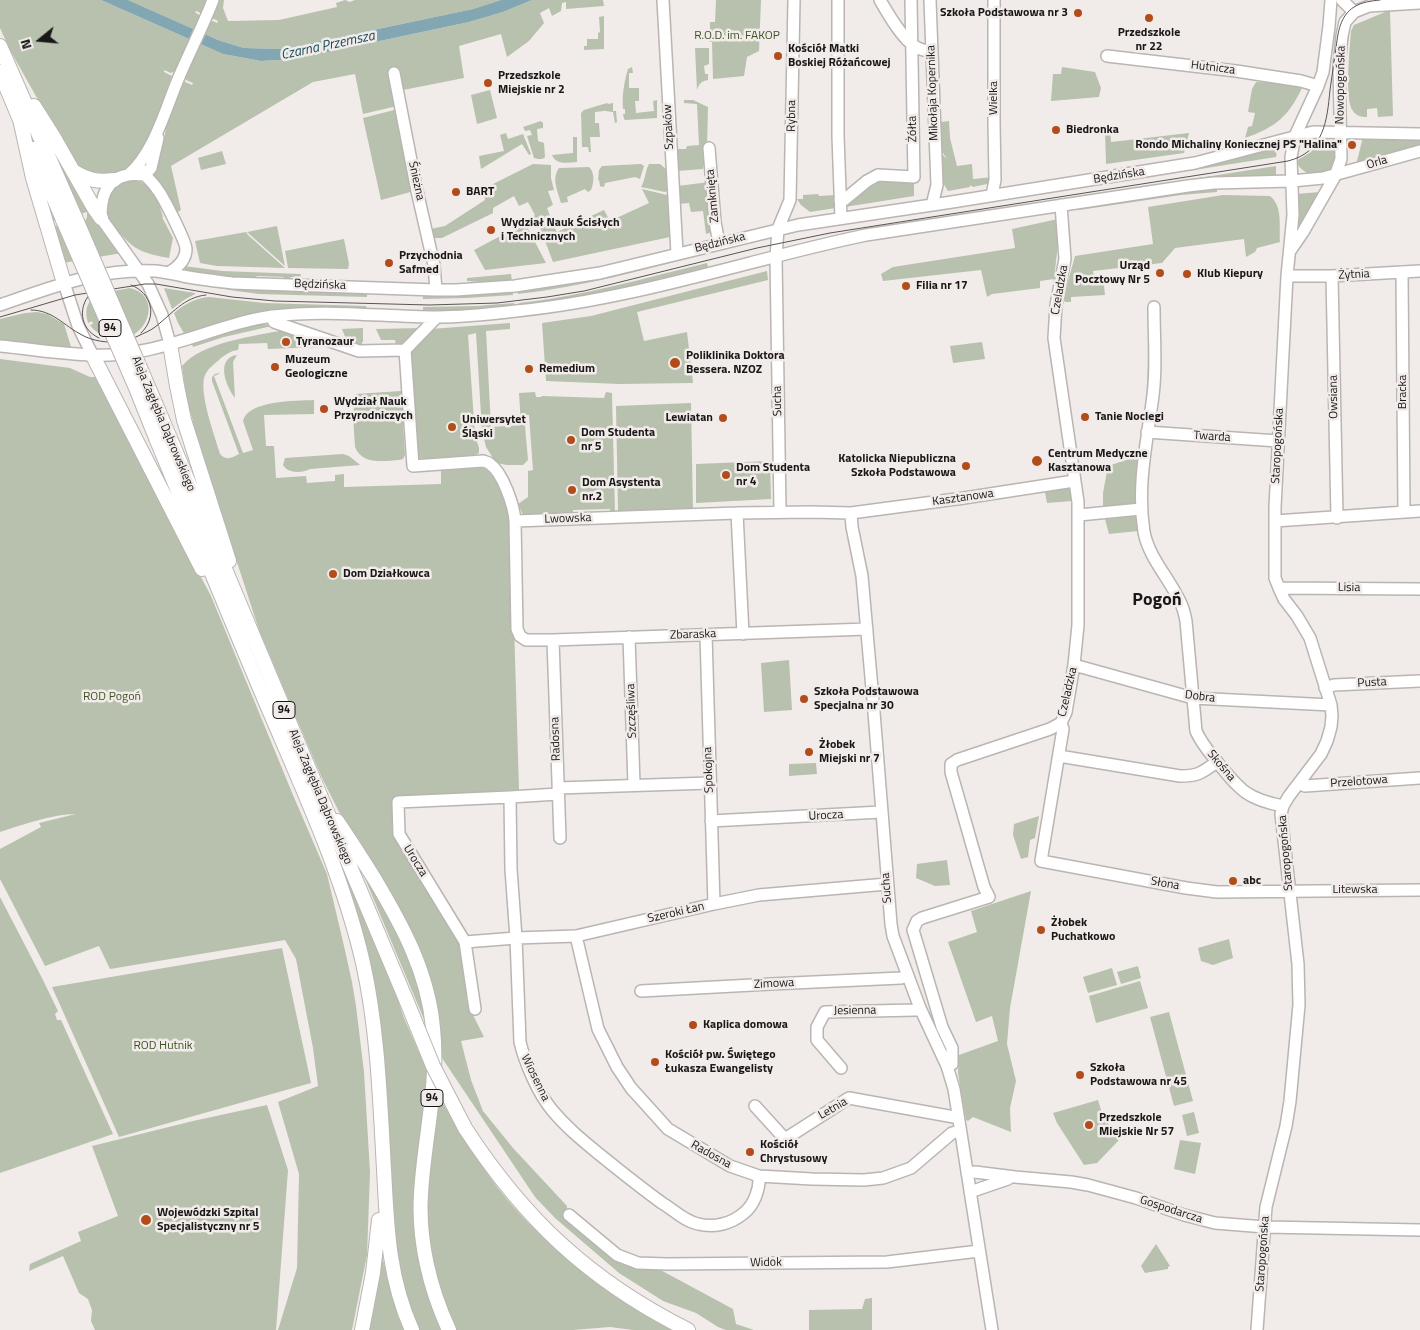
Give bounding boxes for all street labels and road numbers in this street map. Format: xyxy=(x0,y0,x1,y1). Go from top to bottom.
street label: Mikołaja Kopernika xyxy=(924,45,942,141)
street label: Nowopogońska xyxy=(1333,46,1349,124)
street label: Hutnicza xyxy=(1190,58,1236,78)
street label: Wielka xyxy=(987,81,1001,115)
street label: Rybna xyxy=(785,100,799,132)
street label: Szpaków xyxy=(661,104,677,150)
street label: Żółta xyxy=(906,116,920,142)
street label: Orla xyxy=(1365,153,1389,173)
street label: Śnieżna xyxy=(405,160,427,202)
street label: Będzińska xyxy=(1092,165,1146,187)
street label: Zamknięta xyxy=(703,169,723,223)
street label: Będzińska xyxy=(693,230,747,256)
street label: Czeladzka xyxy=(1049,264,1071,316)
street label: Żytnia xyxy=(1338,267,1370,283)
street label: Będzińska xyxy=(294,277,346,293)
road number: 94 xyxy=(99,319,121,336)
street label: Aleja Zagłębia Dąbrowskiego xyxy=(128,354,198,494)
street label: Owsiana xyxy=(1326,375,1342,419)
street label: Bracka xyxy=(1396,375,1410,409)
street label: Sucha xyxy=(771,386,785,416)
street label: Staropogońska xyxy=(1269,408,1287,484)
street label: Twarda xyxy=(1193,429,1231,445)
street label: Kasztanowa xyxy=(931,487,995,509)
street label: Lwowska xyxy=(544,511,592,527)
street label: Lisia xyxy=(1338,581,1360,595)
street label: Zbaraska xyxy=(670,627,716,643)
street label: Czeladzka xyxy=(1055,666,1081,718)
street label: Pusta xyxy=(1357,675,1387,691)
street label: Szczęśliwa xyxy=(624,683,640,739)
street label: Dobra xyxy=(1184,688,1216,706)
road number: 94 xyxy=(273,702,295,718)
street label: Radosna xyxy=(548,717,564,761)
street label: Aleja Zagłębia Dąbrowskiego xyxy=(285,727,355,867)
street label: Spokojna xyxy=(701,747,717,793)
street label: Skośna xyxy=(1204,747,1238,785)
street label: Przelotowa xyxy=(1330,773,1388,791)
street label: Urocza xyxy=(808,808,844,824)
street label: Staropogońska xyxy=(1276,815,1296,891)
street label: Urocza xyxy=(400,842,430,880)
street label: Sucha xyxy=(879,872,895,904)
street label: Słona xyxy=(1149,874,1181,894)
street label: Litewska xyxy=(1333,883,1377,897)
street label: Szeroki Łan xyxy=(646,900,706,926)
street label: Zimowa xyxy=(753,976,795,992)
street label: Jesienna xyxy=(834,1003,876,1019)
street label: Wiosenna xyxy=(518,1052,552,1104)
road number: 94 xyxy=(421,1090,443,1106)
street label: Letnia xyxy=(816,1095,850,1123)
street label: Radosna xyxy=(688,1138,734,1172)
street label: Gospodarcza xyxy=(1138,1193,1204,1227)
street label: Staropogońska xyxy=(1253,1216,1273,1292)
street label: Widok xyxy=(750,1256,782,1270)

